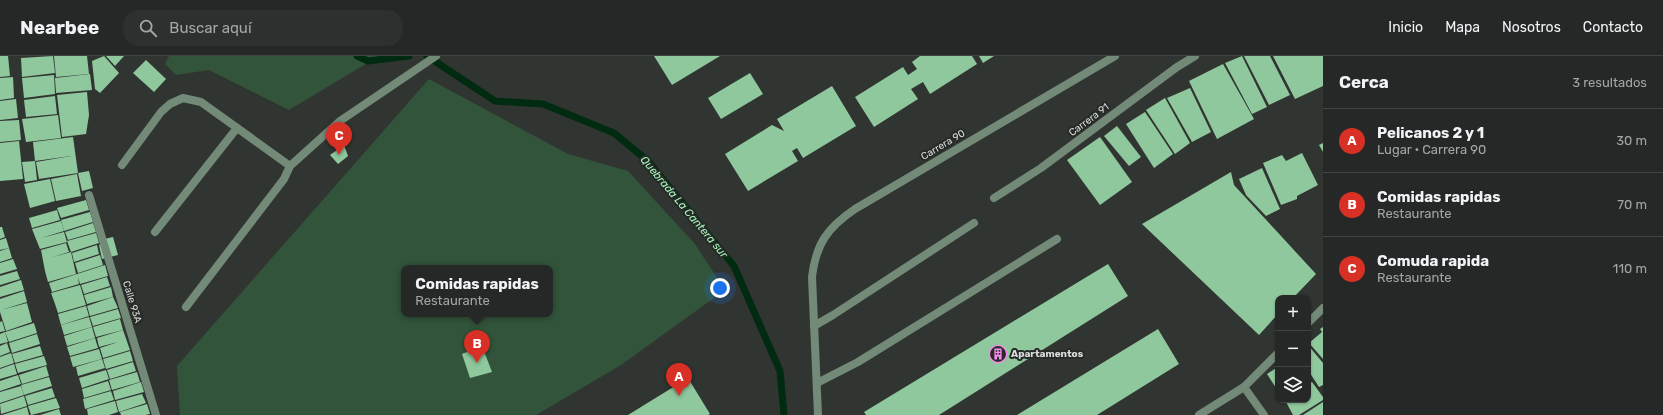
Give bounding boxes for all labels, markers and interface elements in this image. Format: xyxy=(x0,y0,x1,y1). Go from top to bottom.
search box xyxy=(123,10,403,46)
text: Nearbee xyxy=(20,16,99,39)
icon: search xyxy=(137,17,159,39)
text: Buscar aquí xyxy=(169,19,252,37)
text: Inicio xyxy=(1388,19,1423,36)
text: Mapa xyxy=(1445,19,1480,36)
text: Nosotros xyxy=(1502,19,1561,36)
text: Contacto xyxy=(1583,19,1643,36)
text: Cerca xyxy=(1339,72,1389,92)
text: 3 resultados xyxy=(1572,75,1647,90)
street label: Carrera 91 xyxy=(1067,101,1111,139)
pin: C xyxy=(326,122,352,155)
text: Pelicanos 2 y 1 xyxy=(1377,124,1484,142)
street label: Carrera 90 xyxy=(919,127,967,163)
text: A xyxy=(1347,133,1357,148)
text: 30 m xyxy=(1616,133,1647,148)
text: Lugar · Carrera 90 xyxy=(1377,142,1486,157)
water label: Quebrada La Cantera sur xyxy=(638,153,731,261)
text: Comidas rapidas xyxy=(1377,188,1500,206)
text: B xyxy=(1347,197,1357,212)
text: 70 m xyxy=(1617,197,1647,212)
text: Restaurante xyxy=(1377,206,1452,221)
text: Comuda rapida xyxy=(1377,252,1489,270)
text: C xyxy=(1347,261,1357,276)
text: 110 m xyxy=(1613,261,1647,276)
popup xyxy=(401,265,553,317)
text: Restaurante xyxy=(1377,270,1452,285)
text: Comidas rapidas xyxy=(415,275,539,293)
your location xyxy=(710,278,730,298)
street label: Calle 93A xyxy=(120,279,144,325)
text: Restaurante xyxy=(415,293,490,308)
map controls xyxy=(1275,295,1311,403)
button: + xyxy=(1275,295,1311,331)
pin: B xyxy=(464,330,490,363)
button: − xyxy=(1275,331,1311,367)
building icon: Apartamentos xyxy=(988,344,1008,364)
place label: Apartamentos xyxy=(1011,348,1084,360)
pin: A xyxy=(666,363,692,396)
button: layers xyxy=(1275,367,1311,403)

